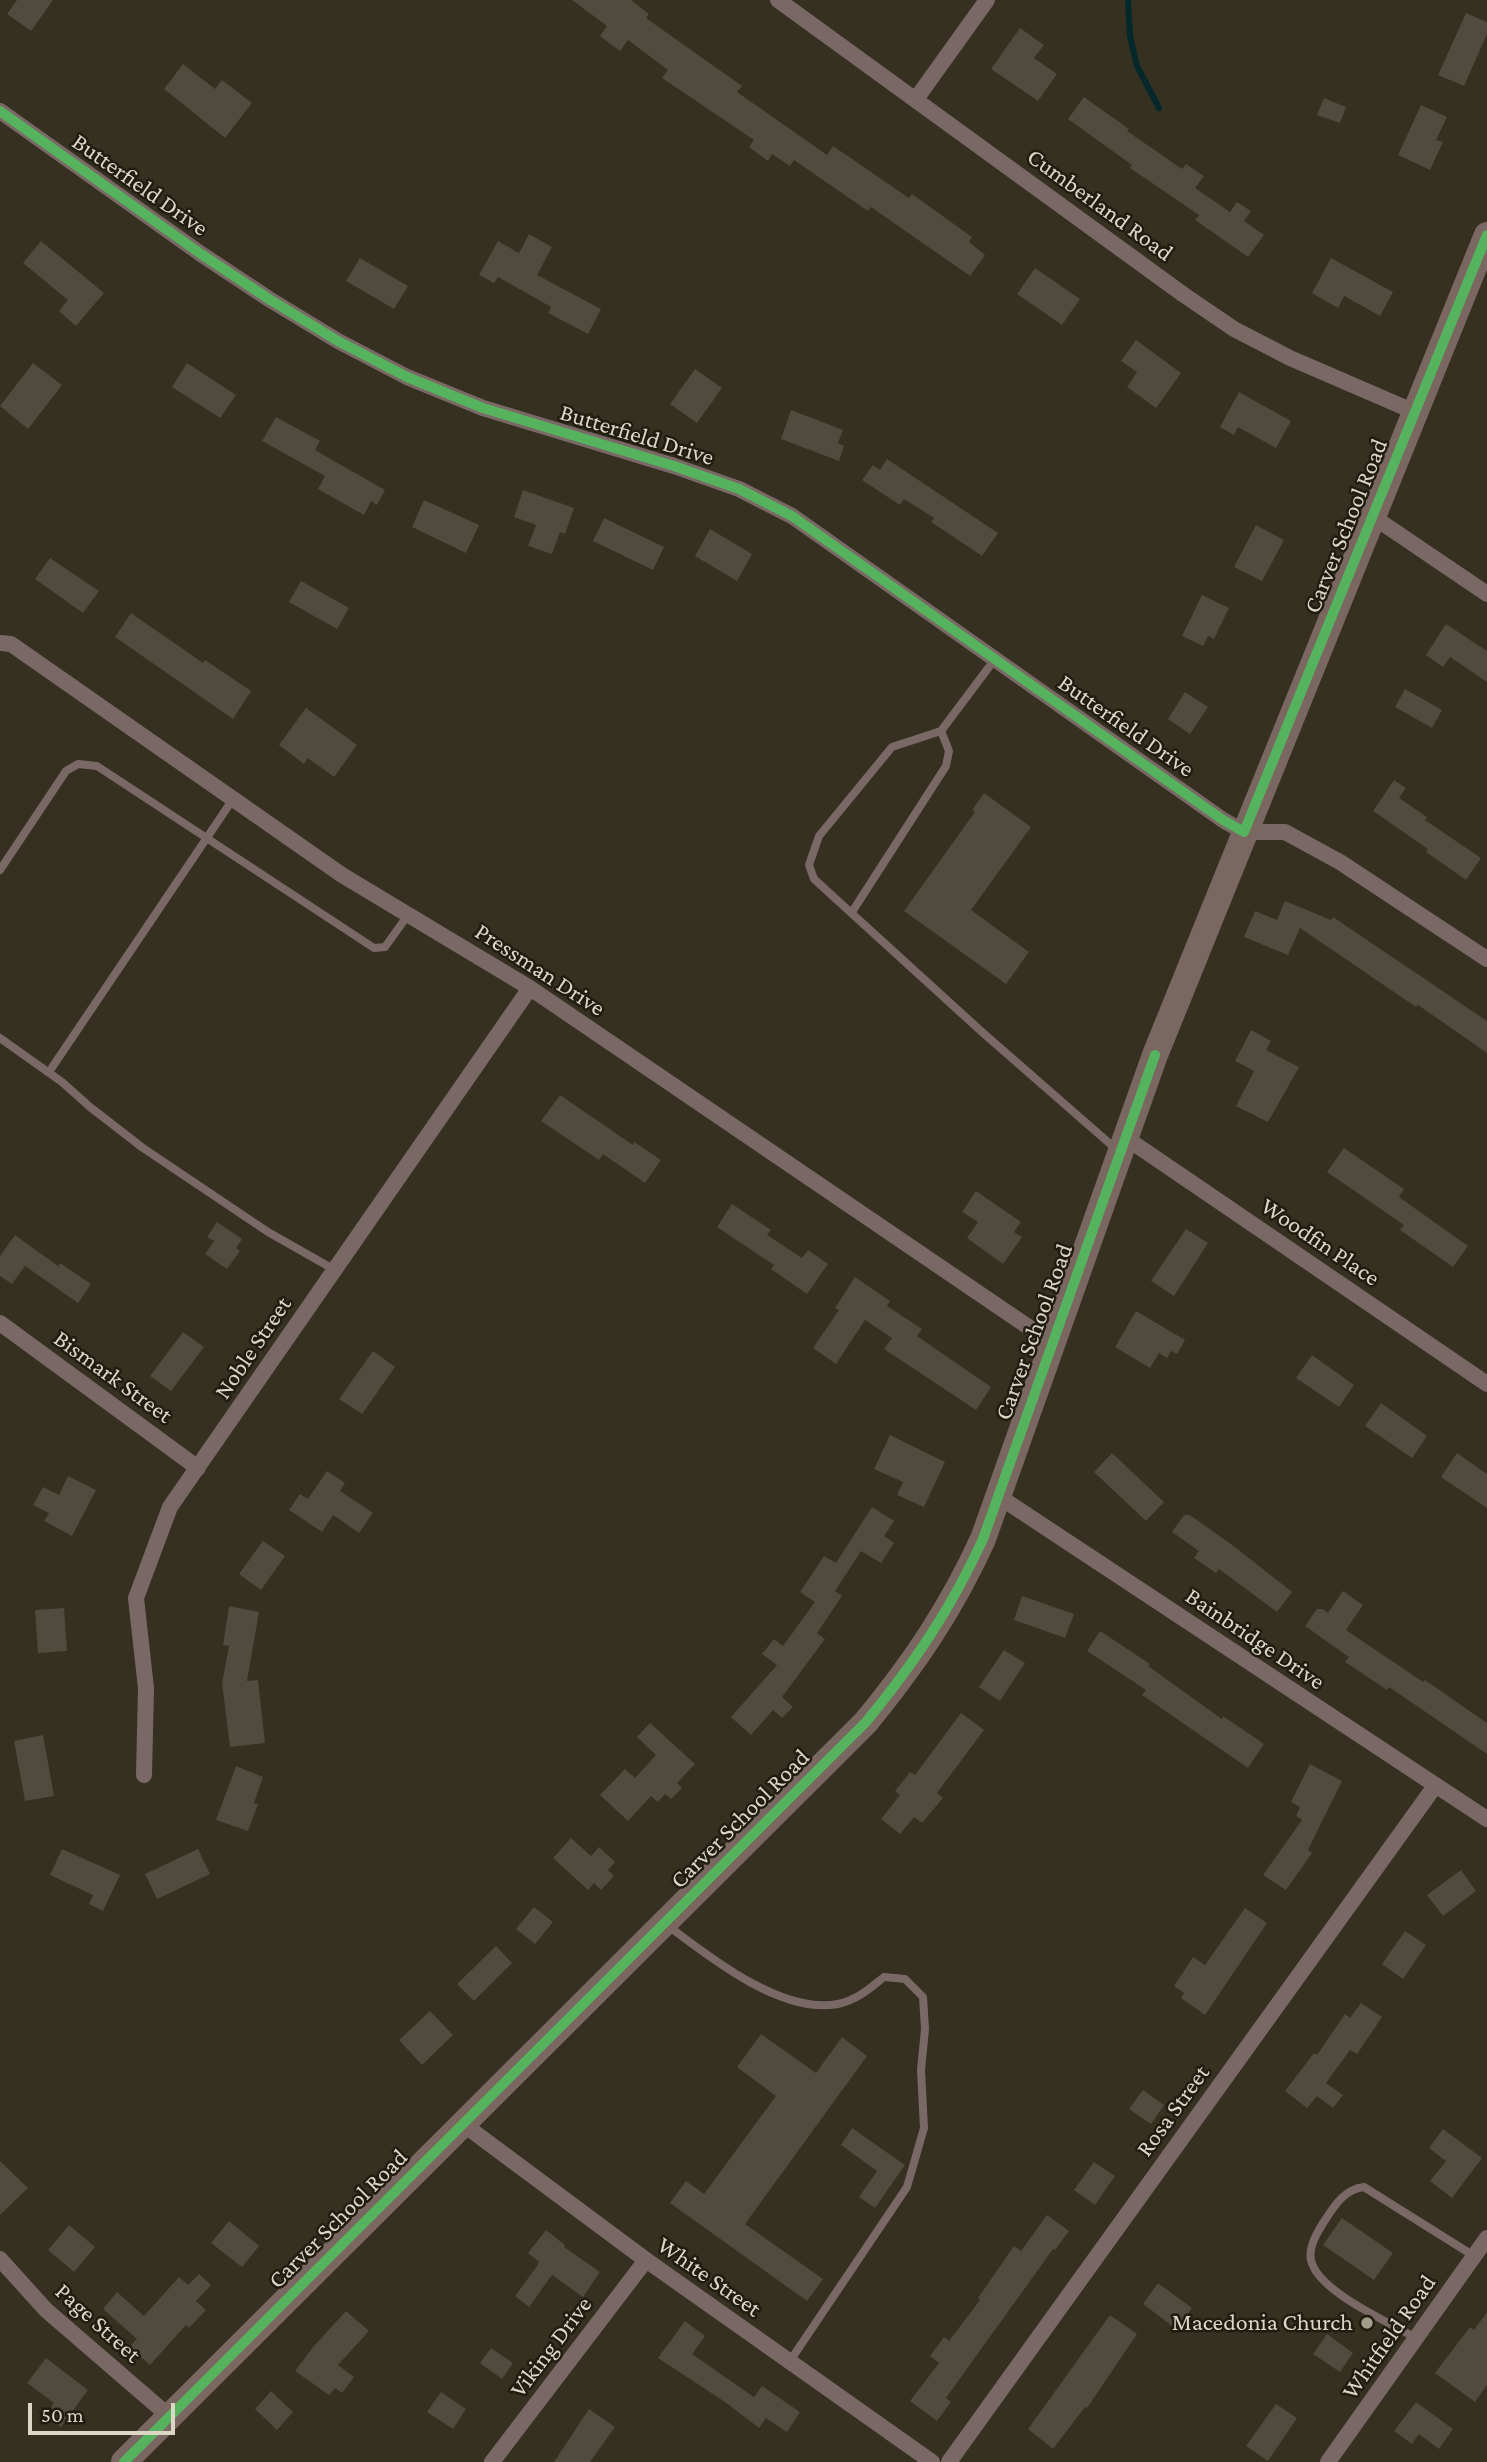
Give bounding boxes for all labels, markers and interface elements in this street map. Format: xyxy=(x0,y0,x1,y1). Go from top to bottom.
street label: Butterfield Drive xyxy=(66,127,214,243)
street label: Cumberland Road xyxy=(1021,142,1179,268)
street label: Butterfield Drive xyxy=(556,398,718,472)
street label: Carver School Road xyxy=(1298,435,1394,617)
street label: Butterfield Drive xyxy=(1052,668,1200,784)
street label: Pressman Drive xyxy=(469,917,611,1023)
street label: Woodfin Place xyxy=(1255,1192,1385,1292)
street label: Carver School Road xyxy=(989,1240,1079,1424)
street label: Noble Street xyxy=(208,1291,298,1405)
street label: Bismark Street xyxy=(48,1324,178,1430)
street label: Bainbridge Drive xyxy=(1180,1582,1330,1696)
street label: Carver School Road xyxy=(664,1743,816,1895)
street label: Rosa Street xyxy=(1130,2060,1216,2162)
street label: Carver School Road xyxy=(262,2143,414,2295)
street label: White Street xyxy=(651,2231,767,2323)
street label: Whitfield Road xyxy=(1336,2270,1442,2404)
street label: Page Street xyxy=(49,2277,147,2369)
street label: Viking Drive xyxy=(504,2291,598,2403)
place label: Macedonia Church xyxy=(1172,2309,1353,2337)
marker: Macedonia Church xyxy=(1359,2315,1375,2331)
scale bar xyxy=(32,2388,178,2432)
text: 50 m xyxy=(41,2403,84,2427)

